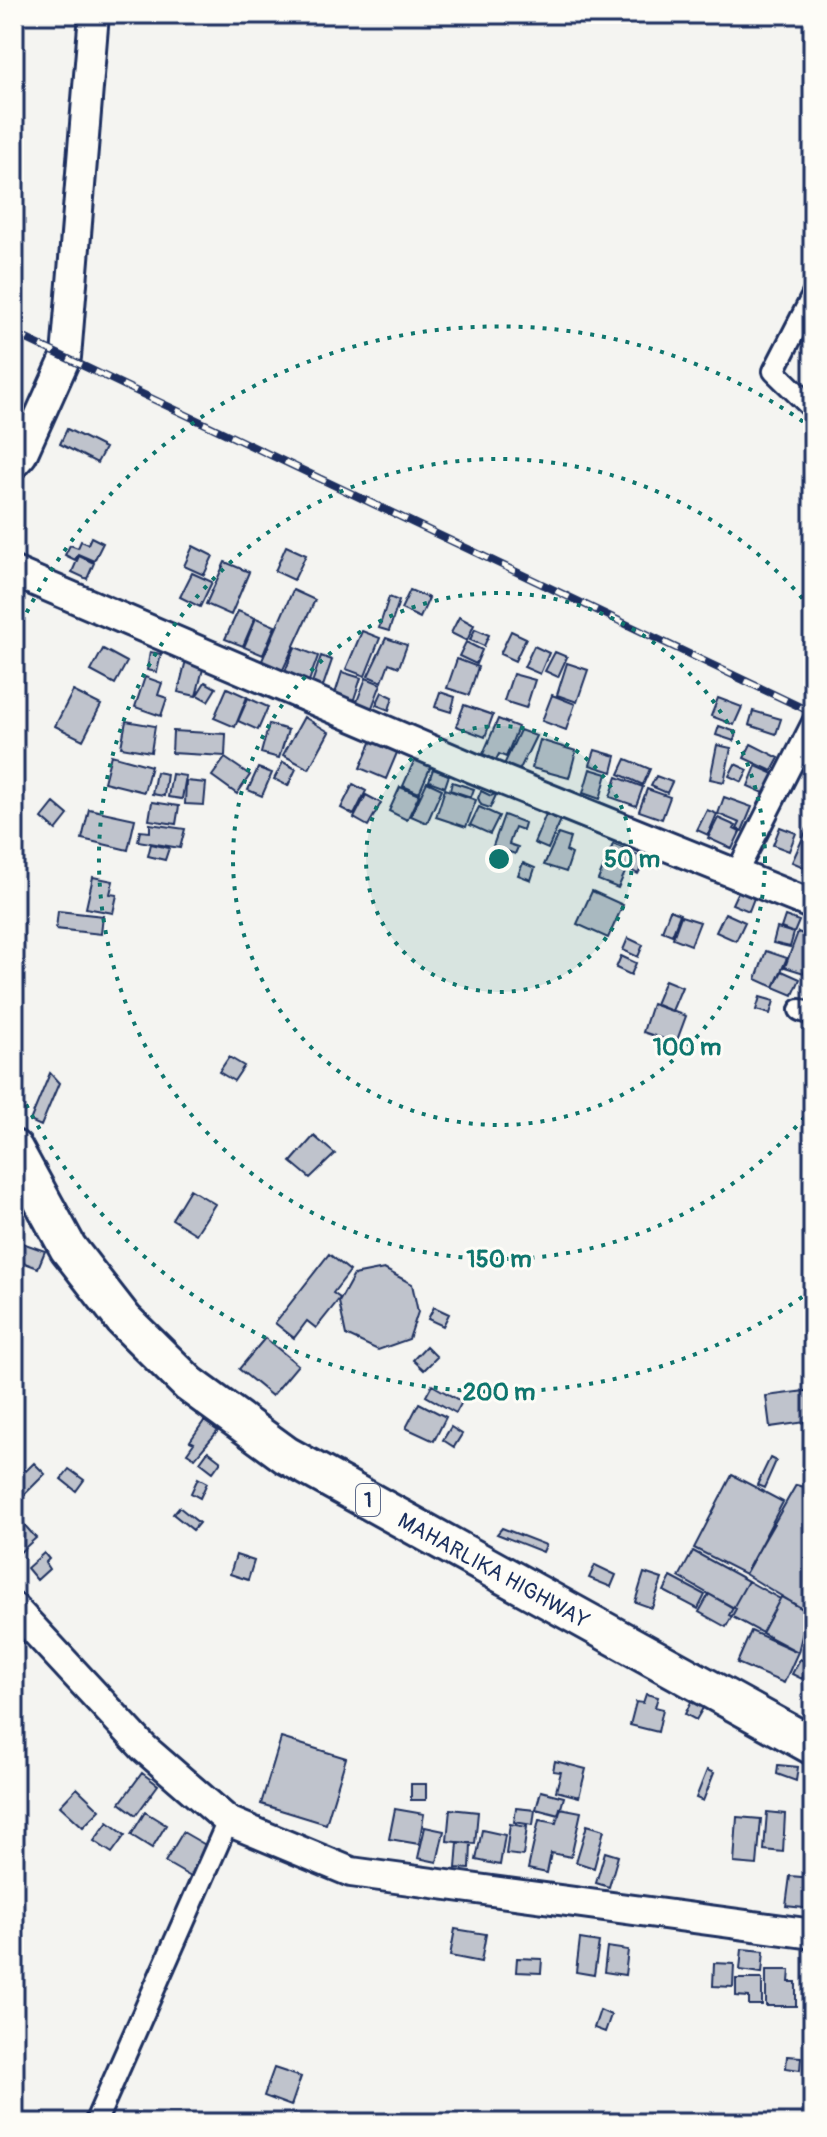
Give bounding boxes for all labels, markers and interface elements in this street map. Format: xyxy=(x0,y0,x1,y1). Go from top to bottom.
centre of rings xyxy=(485,845,513,873)
text: 50 m xyxy=(604,845,660,874)
text: 100 m xyxy=(653,1033,721,1062)
text: 150 m xyxy=(466,1245,532,1274)
text: 200 m xyxy=(463,1378,535,1407)
road number: 1 xyxy=(356,1484,380,1516)
street label: MAHARLIKA HIGHWAY xyxy=(393,1507,594,1635)

